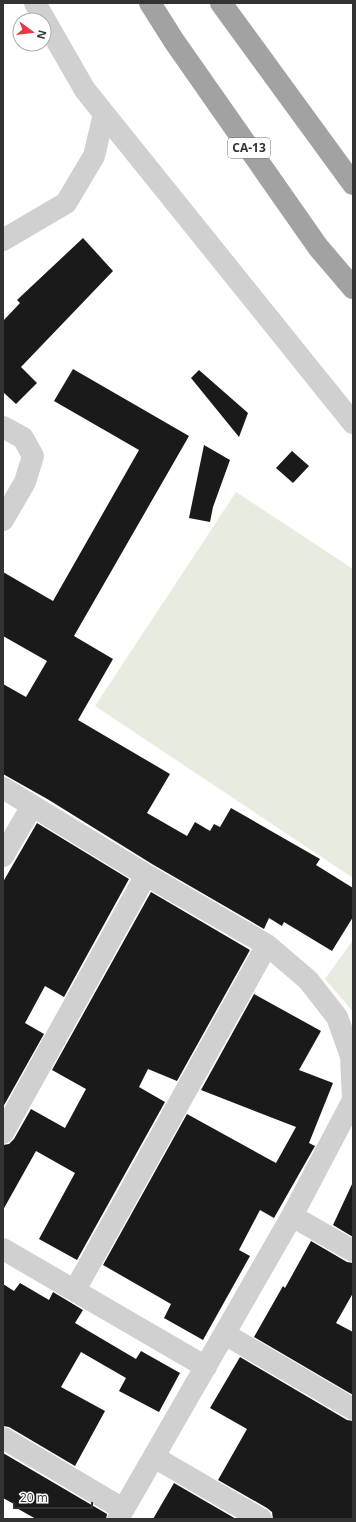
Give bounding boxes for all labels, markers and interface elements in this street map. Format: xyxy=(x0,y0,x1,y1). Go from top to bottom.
north arrow xyxy=(12,12,52,52)
text: N xyxy=(34,28,51,41)
road number: CA-13 xyxy=(228,138,270,158)
scale bar xyxy=(14,1484,92,1510)
text: 20 m xyxy=(20,1489,48,1506)

